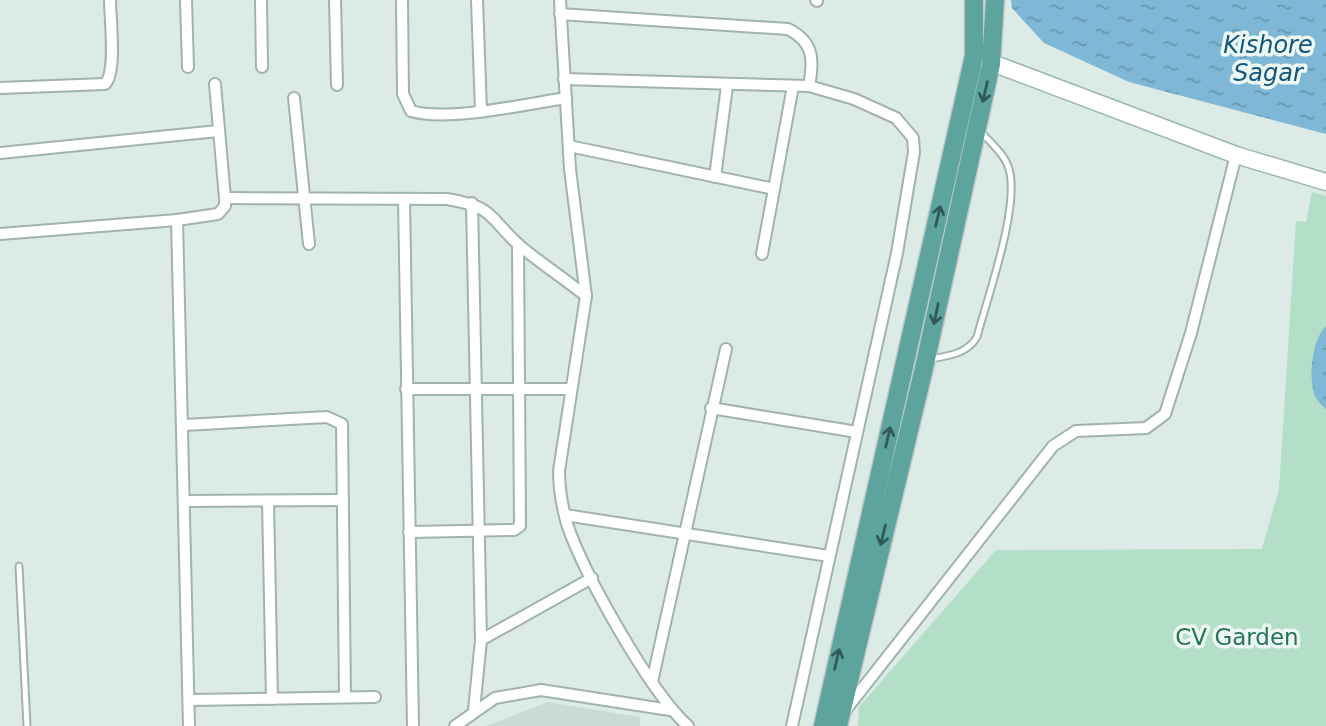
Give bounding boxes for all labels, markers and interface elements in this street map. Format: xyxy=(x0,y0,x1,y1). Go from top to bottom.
water label: Kishore Sagar xyxy=(1223,31,1313,87)
one-way arrow xyxy=(978,80,991,103)
one-way arrow xyxy=(932,205,945,228)
one-way arrow xyxy=(928,302,942,325)
one-way arrow xyxy=(882,427,895,449)
one-way arrow xyxy=(876,523,889,546)
park label: CV Garden xyxy=(1175,624,1299,650)
one-way arrow xyxy=(831,648,844,671)

